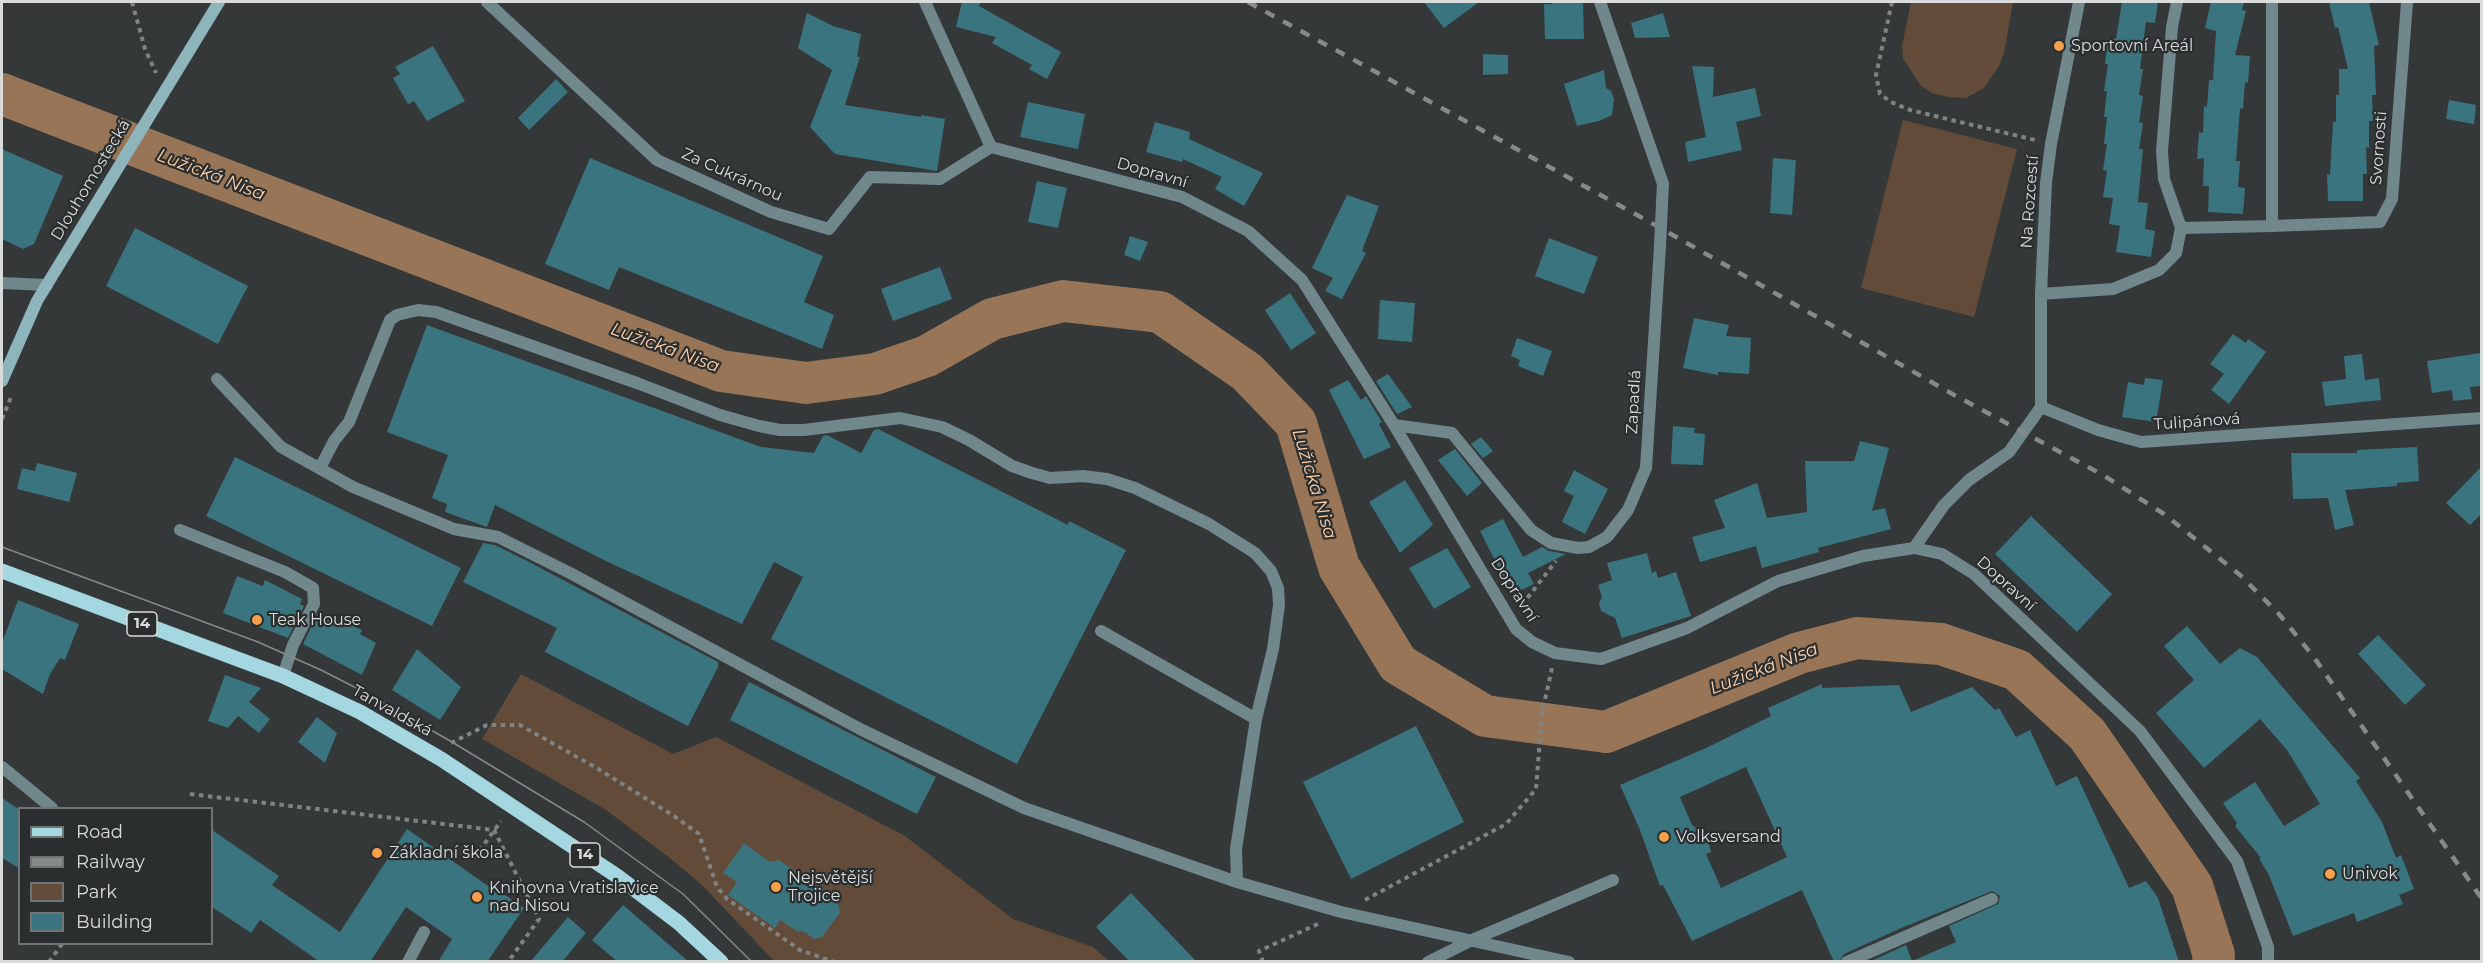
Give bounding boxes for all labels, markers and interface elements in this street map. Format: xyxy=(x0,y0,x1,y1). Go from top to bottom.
place label: Sportovní Areál xyxy=(2071,36,2193,56)
marker: Sportovní Areál xyxy=(2052,39,2066,53)
street label: Svornosti xyxy=(2367,110,2391,186)
street label: Dlouhomostecká xyxy=(47,116,135,244)
water label: Lužická Nisa xyxy=(154,144,268,206)
street label: Za Cukrárnou xyxy=(679,144,785,206)
street label: Dopravní xyxy=(1114,154,1190,192)
street label: Na Rozcestí xyxy=(2017,155,2043,249)
water label: Lužická Nisa xyxy=(608,318,722,378)
street label: Zapadlá xyxy=(1623,369,1645,435)
street label: Tulipánová xyxy=(2153,409,2241,435)
water label: Lužická Nisa xyxy=(1287,426,1341,542)
street label: Dopravní xyxy=(1972,552,2040,616)
street label: Dopravní xyxy=(1486,554,1542,626)
place label: Teak House xyxy=(269,610,361,630)
road number: 14 xyxy=(127,612,157,636)
marker: Teak House xyxy=(250,613,264,627)
water label: Lužická Nisa xyxy=(1707,638,1821,700)
street label: Tanvaldská xyxy=(349,681,435,741)
legend xyxy=(18,807,213,945)
text: Road xyxy=(76,821,123,843)
place label: Volksversand xyxy=(1676,827,1781,847)
marker: Volksversand xyxy=(1657,830,1671,844)
place label: Základní škola xyxy=(389,843,503,863)
road number: 14 xyxy=(570,843,600,867)
marker: Základní škola xyxy=(370,846,384,860)
text: Railway xyxy=(76,851,145,873)
place label: Univok xyxy=(2342,864,2398,884)
marker: Univok xyxy=(2323,867,2337,881)
place label: Nejsvětější Trojice xyxy=(788,868,873,906)
place label: Knihovna Vratislavice nad Nisou xyxy=(489,878,659,916)
marker: Nejsvětější Trojice xyxy=(769,880,783,894)
text: Park xyxy=(76,881,117,903)
marker: Knihovna Vratislavice nad Nisou xyxy=(470,890,484,904)
text: Building xyxy=(76,911,153,933)

